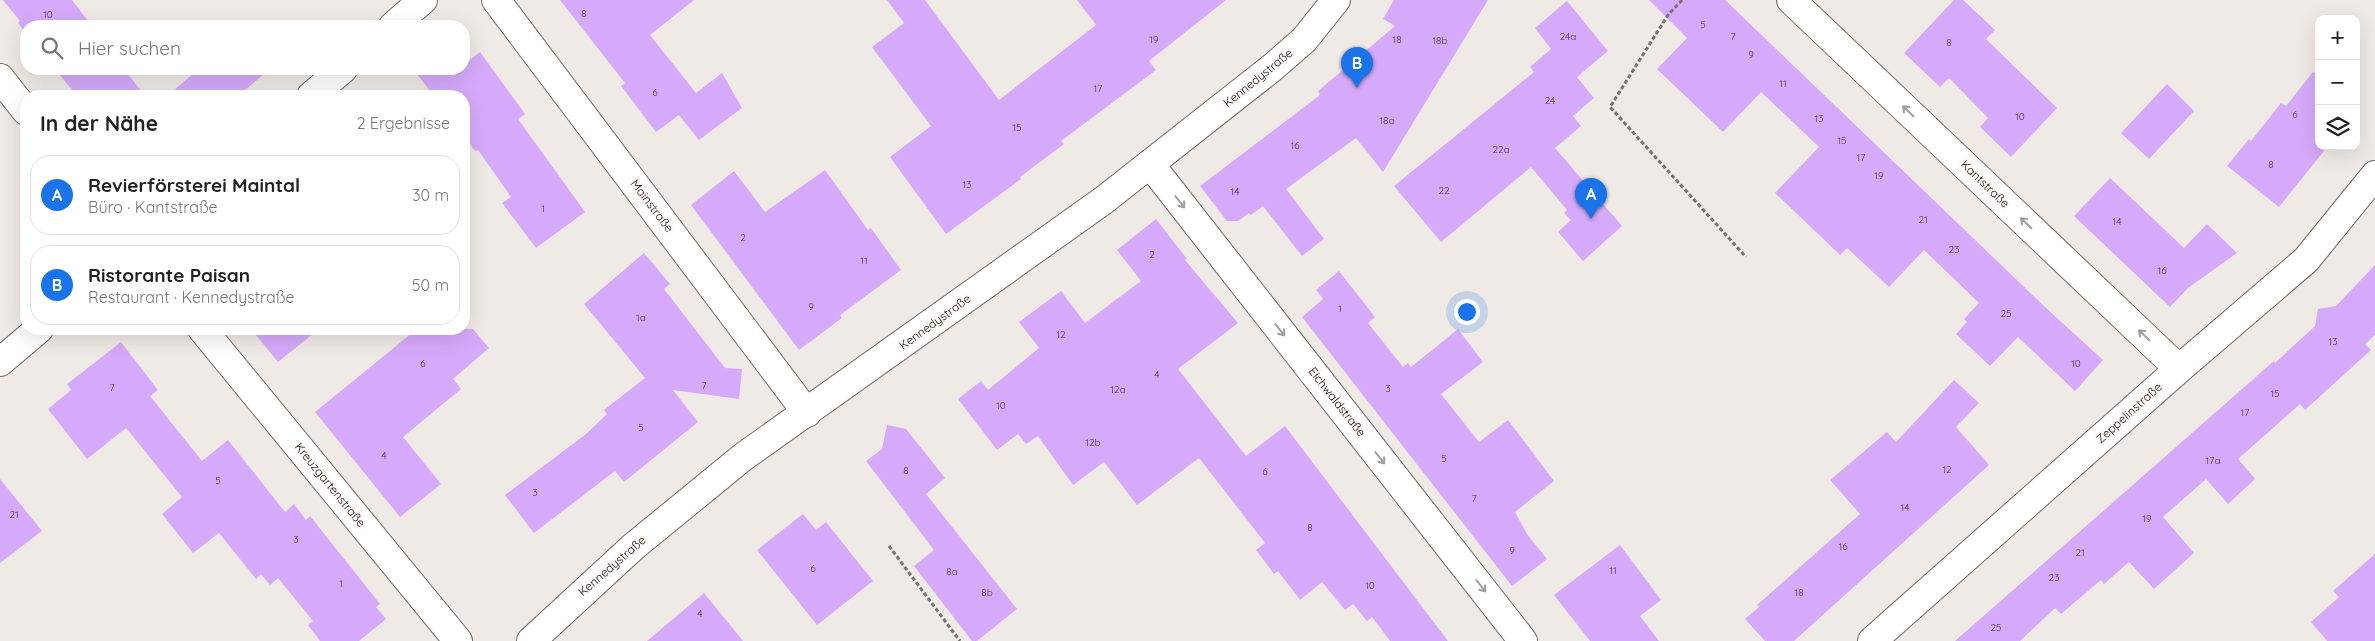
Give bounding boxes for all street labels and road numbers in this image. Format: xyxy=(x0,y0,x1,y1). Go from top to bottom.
street label: Kennedystraße xyxy=(1220,45,1296,110)
street label: Kantstraße xyxy=(1958,157,2013,211)
street label: Mainstraße xyxy=(628,176,677,235)
street label: Kennedystraße xyxy=(896,290,974,353)
street label: Eichwaldstraße xyxy=(1306,364,1369,440)
street label: Zeppelinstraße xyxy=(2093,379,2165,446)
street label: Kreuzgartenstraße xyxy=(292,439,369,530)
street label: Kennedystraße xyxy=(575,532,649,599)

